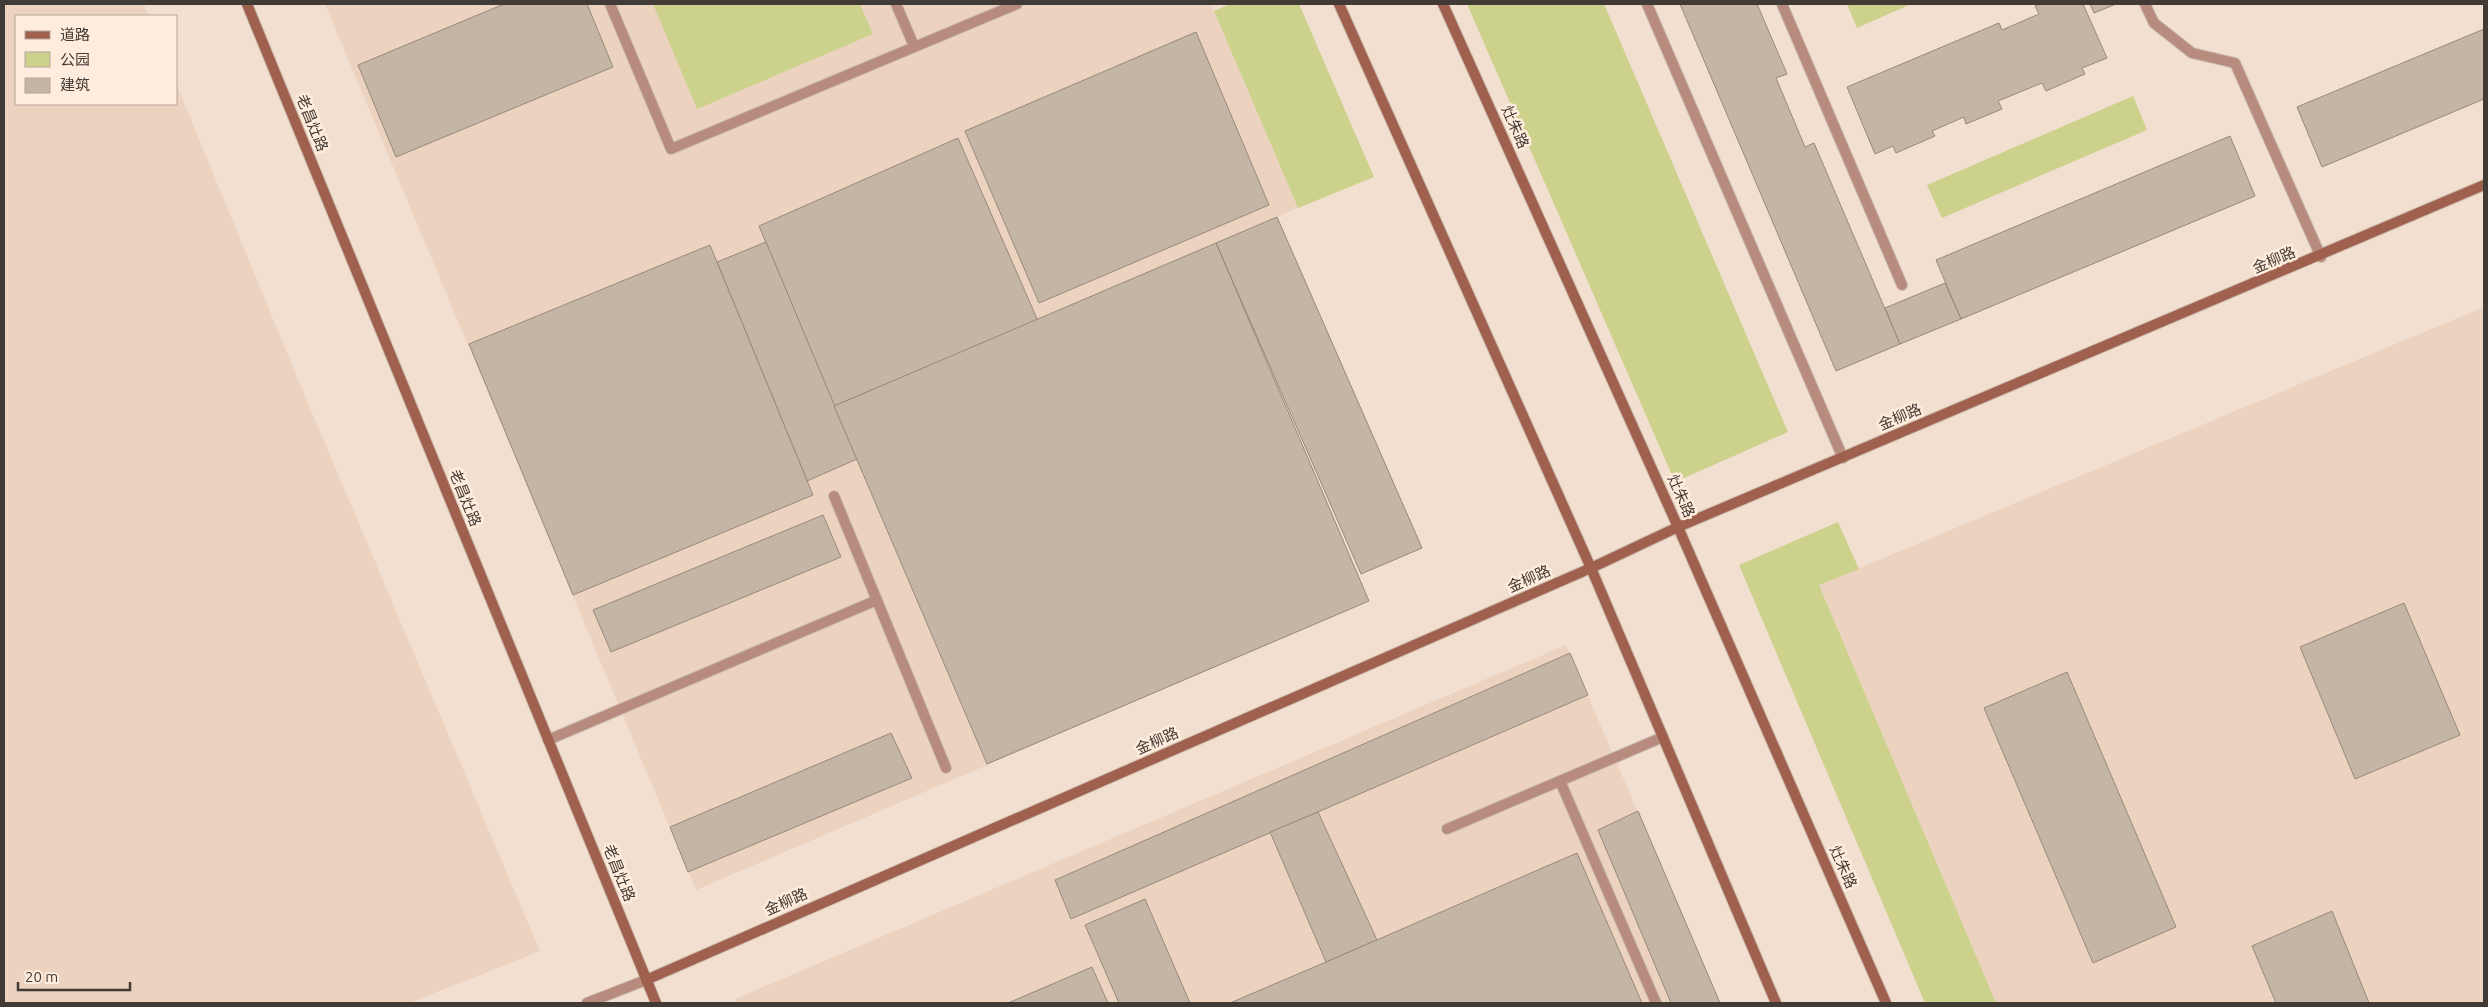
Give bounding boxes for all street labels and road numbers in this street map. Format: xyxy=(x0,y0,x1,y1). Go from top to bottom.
street label: 老昌灶路 xyxy=(293,92,332,154)
street label: 灶朱路 xyxy=(1499,103,1532,151)
street label: 金柳路 xyxy=(2250,243,2298,276)
street label: 金柳路 xyxy=(1876,400,1924,433)
street label: 老昌灶路 xyxy=(446,467,485,529)
street label: 灶朱路 xyxy=(1665,472,1698,520)
street label: 金柳路 xyxy=(1505,562,1553,595)
street label: 金柳路 xyxy=(1133,724,1181,757)
street label: 老昌灶路 xyxy=(600,842,639,904)
street label: 灶朱路 xyxy=(1827,843,1860,891)
street label: 金柳路 xyxy=(762,885,810,918)

